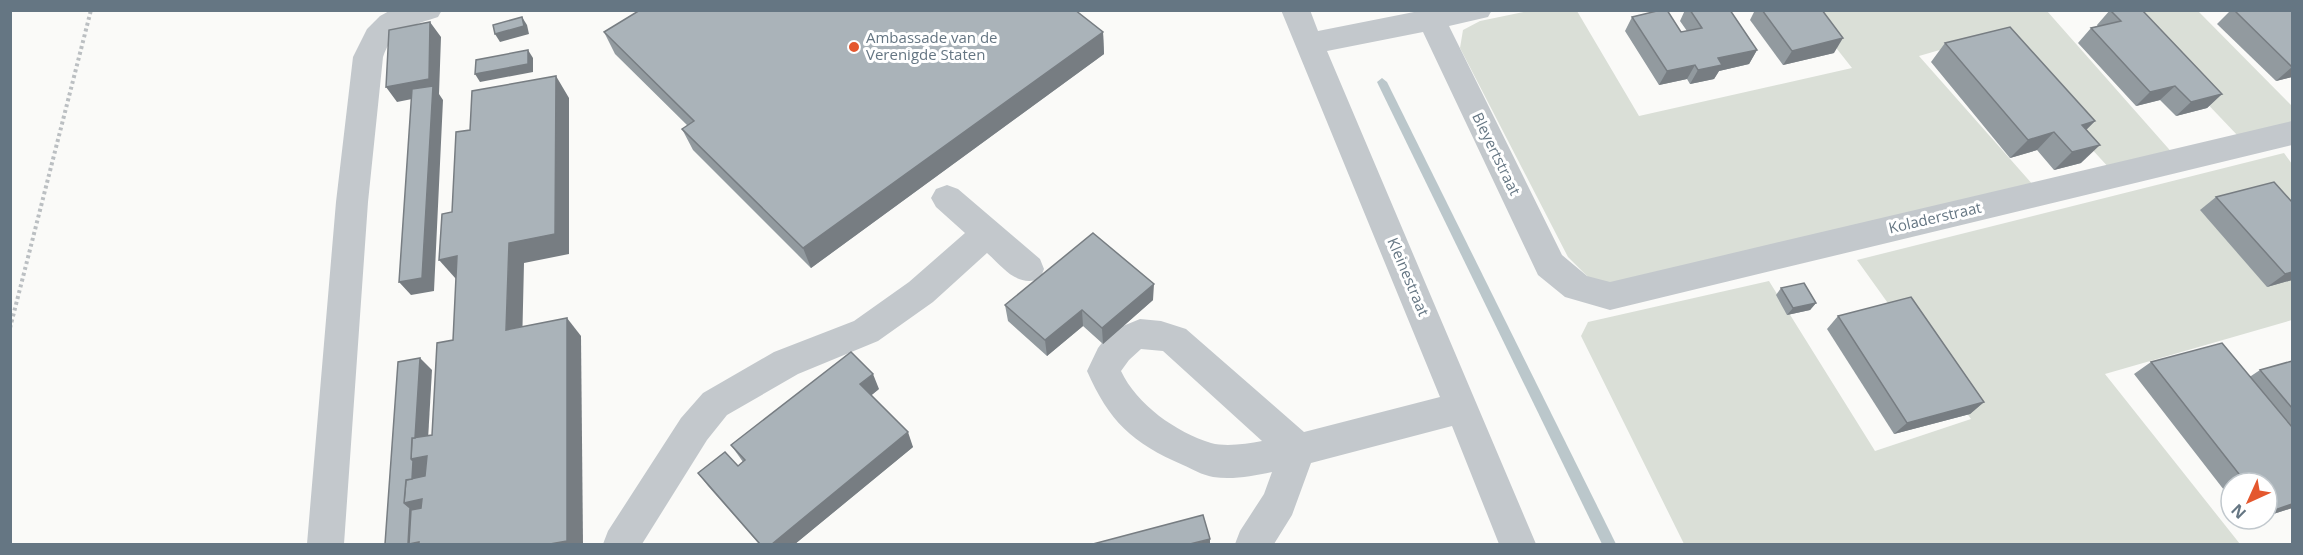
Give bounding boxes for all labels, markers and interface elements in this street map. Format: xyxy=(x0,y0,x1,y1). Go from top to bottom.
place label: Ambassade van de Verenigde Staten xyxy=(866,27,998,64)
marker: Ambassade van de Verenigde Staten xyxy=(847,40,861,54)
street label: Bleyertstraat xyxy=(1468,109,1526,198)
street label: Koladerstraat xyxy=(1886,197,1983,237)
street label: Kleinestraat xyxy=(1383,234,1434,319)
north arrow xyxy=(2219,471,2279,531)
text: N xyxy=(2226,499,2251,524)

